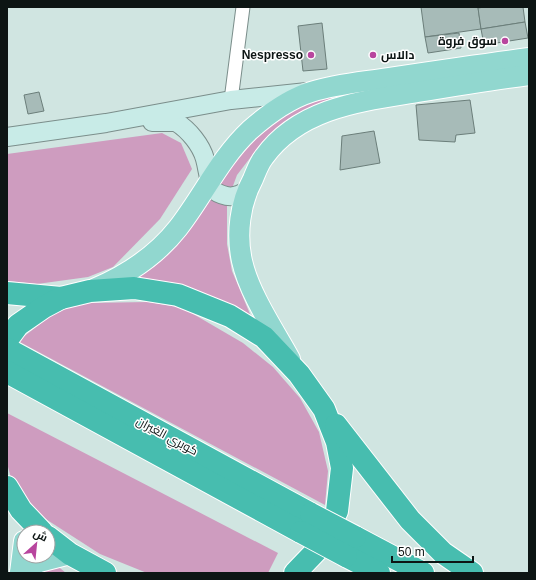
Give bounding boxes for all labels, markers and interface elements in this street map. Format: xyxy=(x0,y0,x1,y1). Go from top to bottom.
place label: سوق فروة xyxy=(438,34,497,49)
marker: سوق فروة xyxy=(500,36,510,46)
place label: Nespresso xyxy=(242,48,303,62)
place label: دالاس xyxy=(381,48,414,63)
marker: Nespresso xyxy=(306,50,316,60)
marker: دالاس xyxy=(368,50,378,60)
street label: كوبري الغيران xyxy=(132,414,200,461)
north arrow xyxy=(16,524,56,564)
text: ش xyxy=(31,527,50,545)
scale bar xyxy=(392,538,473,564)
text: 50 m xyxy=(398,545,425,559)

